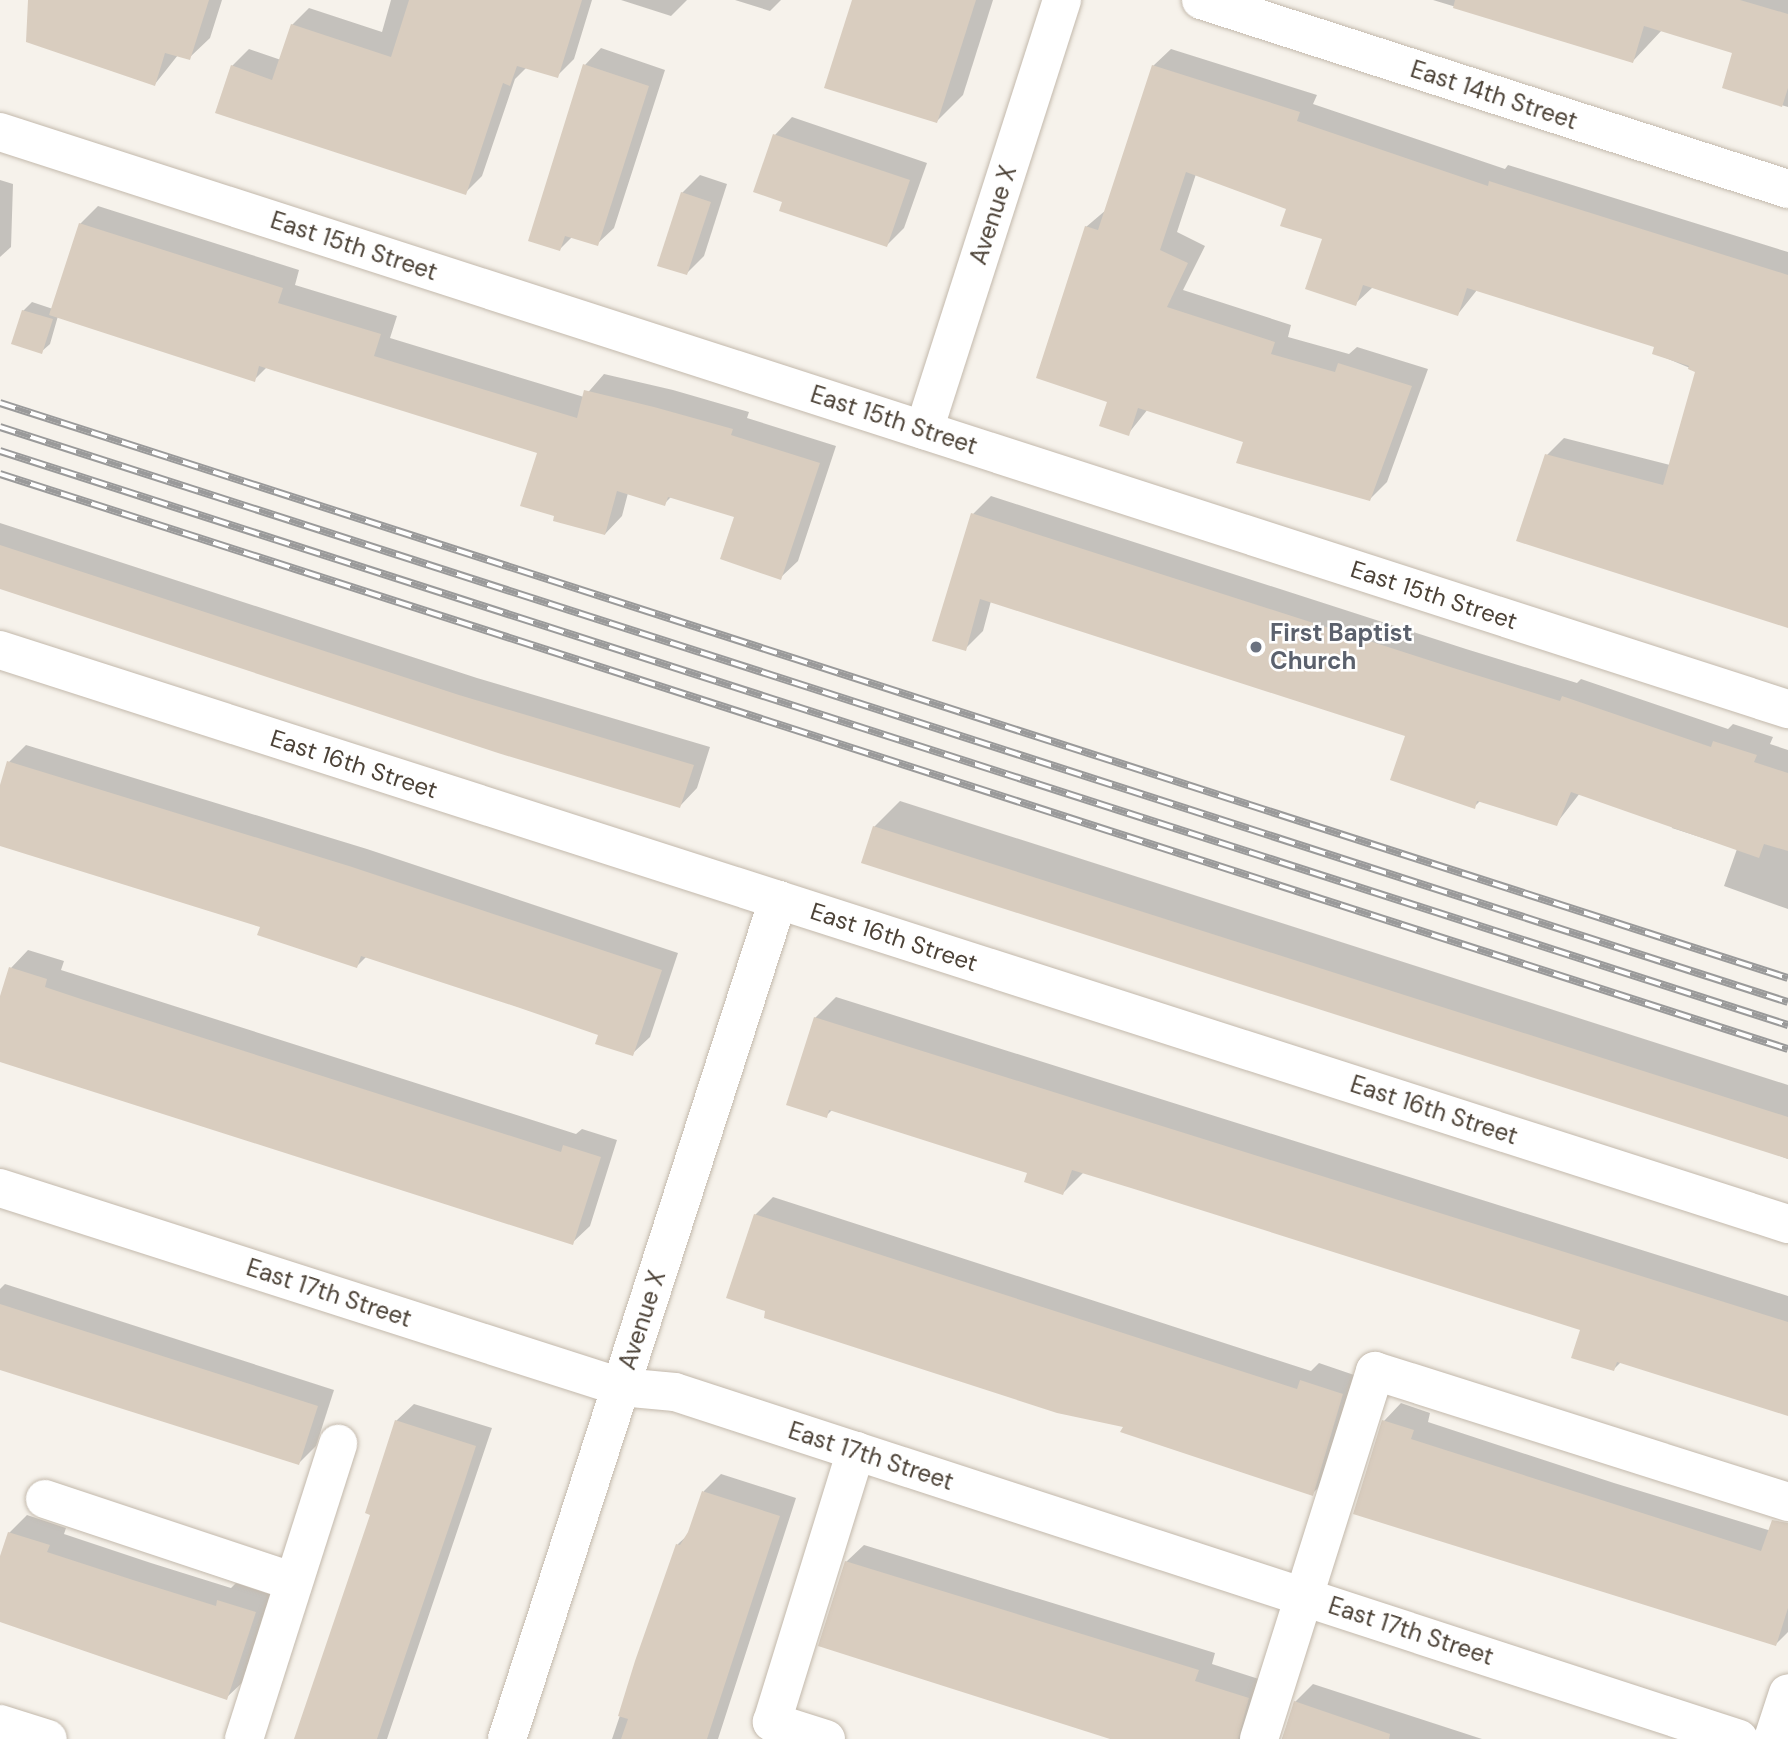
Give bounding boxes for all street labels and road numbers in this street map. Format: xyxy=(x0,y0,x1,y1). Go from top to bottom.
street label: East 14th Street xyxy=(1407,54,1581,136)
street label: Avenue X xyxy=(963,162,1023,268)
street label: East 15th Street xyxy=(267,205,441,287)
street label: East 15th Street xyxy=(807,379,981,461)
street label: East 15th Street xyxy=(1347,554,1521,636)
street label: East 16th Street xyxy=(267,723,441,805)
street label: East 16th Street xyxy=(807,896,981,978)
street label: East 16th Street xyxy=(1347,1069,1521,1151)
street label: East 17th Street xyxy=(243,1253,415,1333)
street label: Avenue X xyxy=(612,1267,672,1373)
street label: East 17th Street xyxy=(785,1416,957,1496)
street label: East 17th Street xyxy=(1325,1591,1497,1671)

